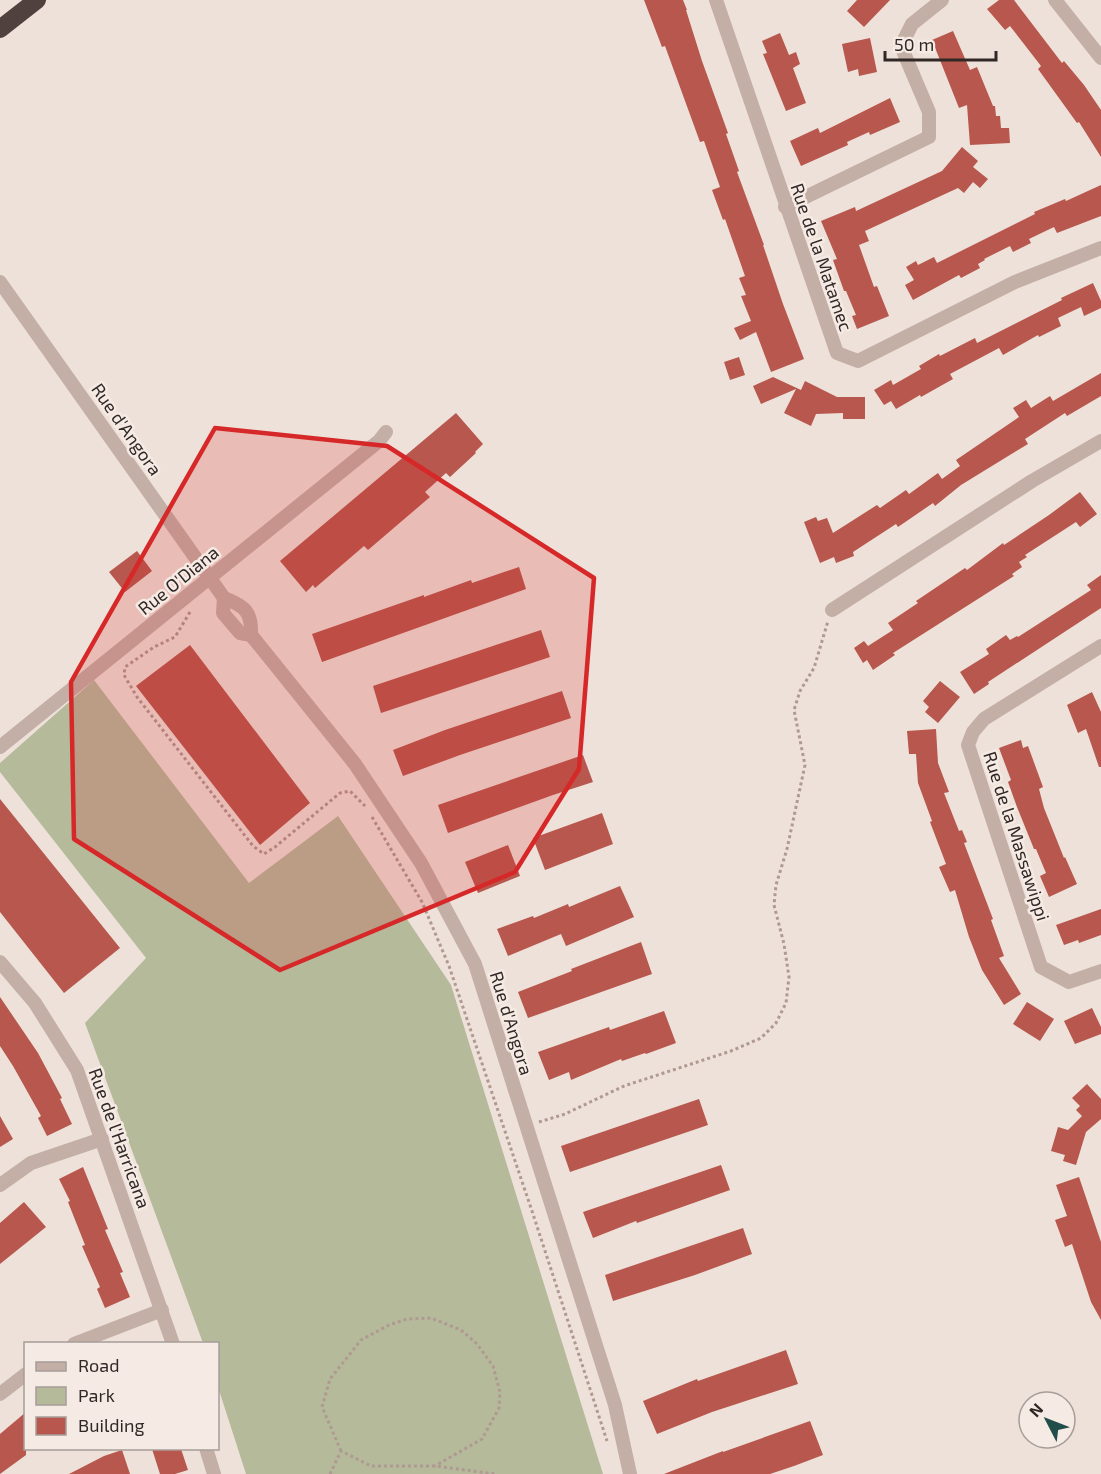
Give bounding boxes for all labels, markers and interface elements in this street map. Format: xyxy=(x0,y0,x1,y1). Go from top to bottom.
scale bar xyxy=(885,24,996,62)
text: 50 m xyxy=(894,33,934,55)
street label: Rue de la Matamec xyxy=(786,180,858,334)
street label: Rue d'Angora xyxy=(87,379,167,479)
street label: Rue O'Diana xyxy=(133,541,223,619)
street label: Rue de la Massawippi xyxy=(979,749,1055,923)
street label: Rue d'Angora xyxy=(486,968,538,1078)
street label: Rue de l'Harricana xyxy=(84,1065,156,1211)
legend xyxy=(24,1342,219,1450)
text: Road xyxy=(78,1354,119,1376)
text: Park xyxy=(78,1384,115,1406)
north arrow xyxy=(1017,1390,1077,1450)
text: N xyxy=(1025,1399,1046,1420)
text: Building xyxy=(78,1414,145,1436)

